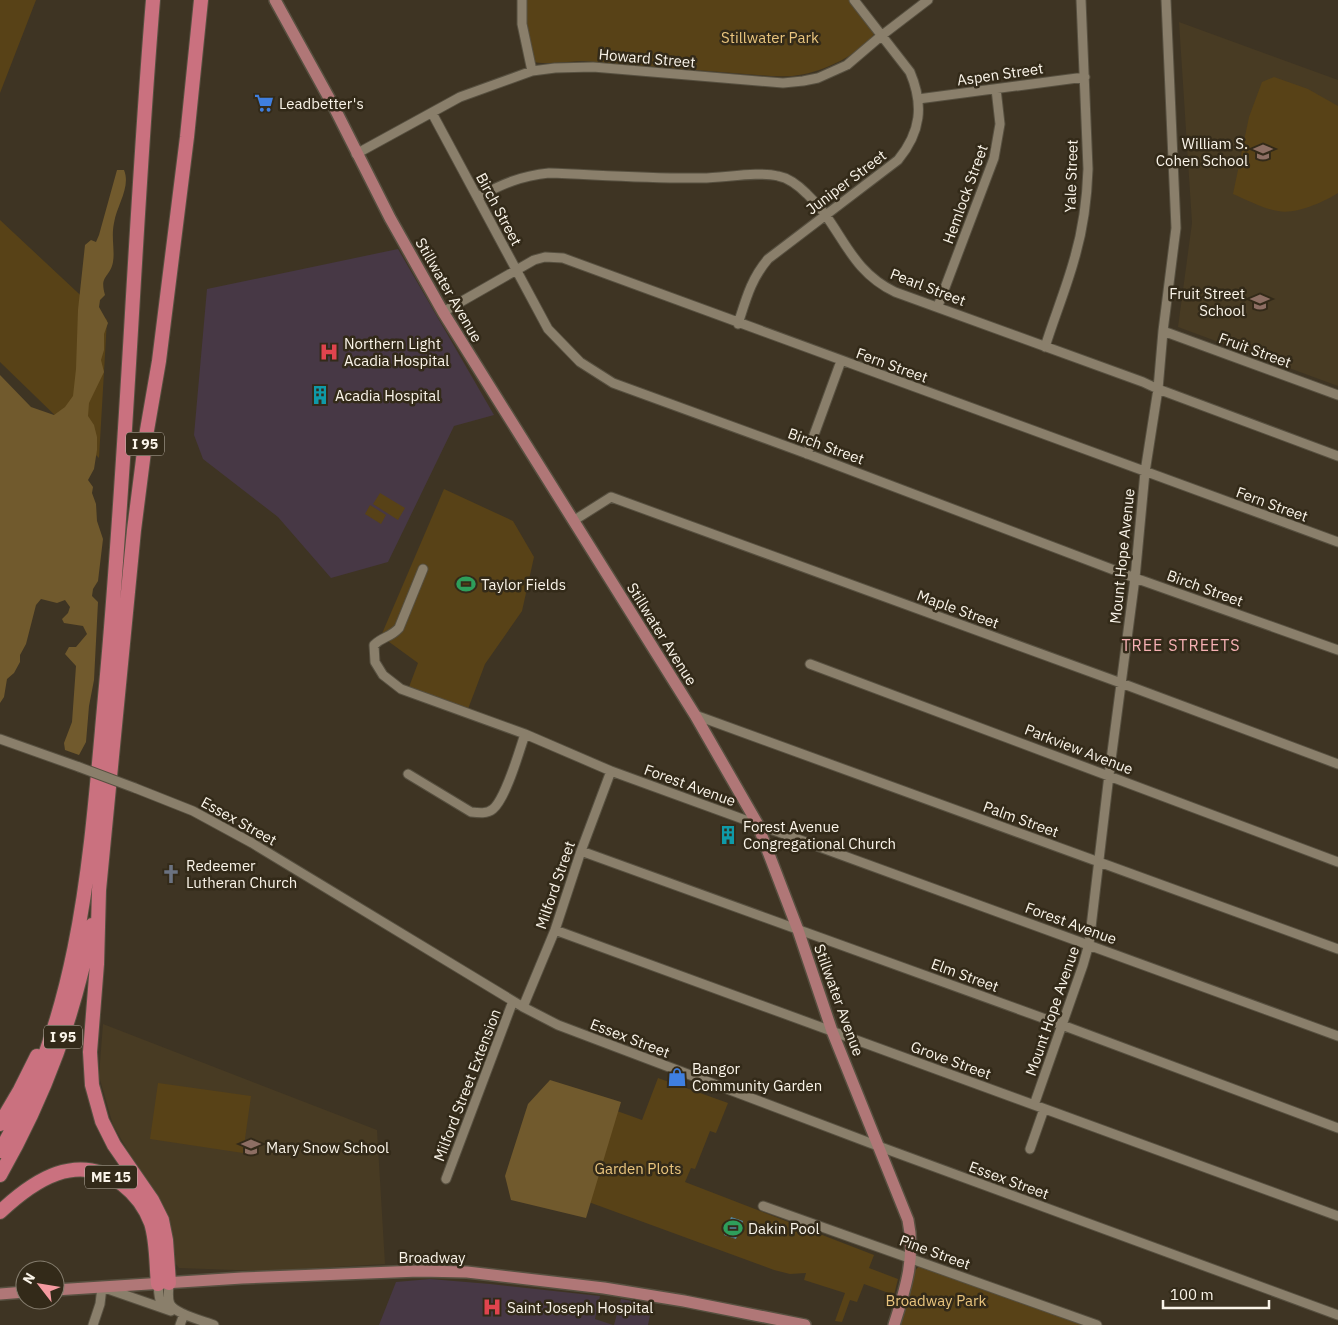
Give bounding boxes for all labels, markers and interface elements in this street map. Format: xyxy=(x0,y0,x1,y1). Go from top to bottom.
park label: Stillwater Park xyxy=(721,28,819,47)
street label: Howard Street xyxy=(598,44,696,72)
street label: Aspen Street xyxy=(956,59,1044,89)
supermarket icon: Leadbetter's xyxy=(253,92,275,114)
place label: Leadbetter's xyxy=(279,94,364,113)
place label: William S. Cohen School xyxy=(1156,134,1248,170)
street label: Yale Street xyxy=(1060,139,1082,213)
school or university icon: William S. Cohen School xyxy=(1252,141,1274,163)
street label: Hemlock Street xyxy=(938,142,992,246)
street label: Juniper Street xyxy=(802,146,890,218)
street label: Birch Street xyxy=(472,169,526,249)
street label: Stillwater Avenue xyxy=(411,234,487,346)
street label: Pearl Street xyxy=(888,264,968,310)
place label: Fruit Street School xyxy=(1169,284,1245,320)
school or university icon: Fruit Street School xyxy=(1249,291,1271,313)
street label: Fruit Street xyxy=(1216,328,1294,372)
place label: Northern Light Acadia Hospital xyxy=(344,334,449,370)
hospital icon: Northern Light Acadia Hospital xyxy=(318,341,340,363)
street label: Fern Street xyxy=(854,343,930,387)
building icon: Acadia Hospital xyxy=(309,384,331,406)
place label: Acadia Hospital xyxy=(335,386,440,405)
street label: Birch Street xyxy=(785,423,867,469)
road number: I 95 xyxy=(126,432,164,456)
street label: Fern Street xyxy=(1234,482,1310,526)
street label: Mount Hope Avenue xyxy=(1105,487,1139,625)
street label: Birch Street xyxy=(1164,565,1246,611)
sports icon: Taylor Fields xyxy=(455,573,477,595)
place label: Taylor Fields xyxy=(481,575,566,594)
street label: Stillwater Avenue xyxy=(623,579,701,689)
street label: Maple Street xyxy=(914,585,1002,633)
district label: TREE STREETS xyxy=(1121,635,1241,655)
street label: Parkview Avenue xyxy=(1022,720,1136,778)
street label: Forest Avenue xyxy=(642,760,738,810)
street label: Essex Street xyxy=(198,792,280,850)
street label: Palm Street xyxy=(981,797,1061,841)
place label: Forest Avenue Congregational Church xyxy=(743,817,896,853)
building icon: Forest Avenue Congregational Church xyxy=(717,824,739,846)
street label: Milford Street xyxy=(531,838,579,932)
place label: Redeemer Lutheran Church xyxy=(186,856,297,892)
church icon: Redeemer Lutheran Church xyxy=(160,863,182,885)
street label: Forest Avenue xyxy=(1023,898,1119,948)
street label: Stillwater Avenue xyxy=(810,941,868,1059)
street label: Mount Hope Avenue xyxy=(1021,944,1083,1078)
street label: Elm Street xyxy=(929,954,1001,996)
street label: Milford Street Extension xyxy=(429,1006,505,1164)
street label: Essex Street xyxy=(588,1014,672,1062)
road number: I 95 xyxy=(44,1026,82,1048)
street label: Grove Street xyxy=(908,1037,994,1083)
place label: Bangor Community Garden xyxy=(692,1059,822,1095)
shop icon: Bangor Community Garden xyxy=(666,1066,688,1088)
school or university icon: Mary Snow School xyxy=(240,1136,262,1158)
place label: Mary Snow School xyxy=(266,1138,389,1157)
street label: Essex Street xyxy=(966,1157,1052,1203)
park label: Garden Plots xyxy=(595,1159,682,1178)
road number: ME 15 xyxy=(85,1166,137,1188)
sports icon: Dakin Pool xyxy=(722,1217,744,1239)
place label: Dakin Pool xyxy=(748,1219,819,1238)
street label: Pine Street xyxy=(897,1230,973,1274)
street label: Broadway xyxy=(398,1248,466,1267)
north arrow xyxy=(15,1260,65,1310)
text: N xyxy=(19,1269,39,1287)
scale bar xyxy=(1163,1278,1269,1310)
text: 100 m xyxy=(1170,1285,1214,1304)
park label: Broadway Park xyxy=(885,1291,987,1310)
hospital icon: Saint Joseph Hospital xyxy=(481,1296,503,1318)
place label: Saint Joseph Hospital xyxy=(507,1298,653,1317)

